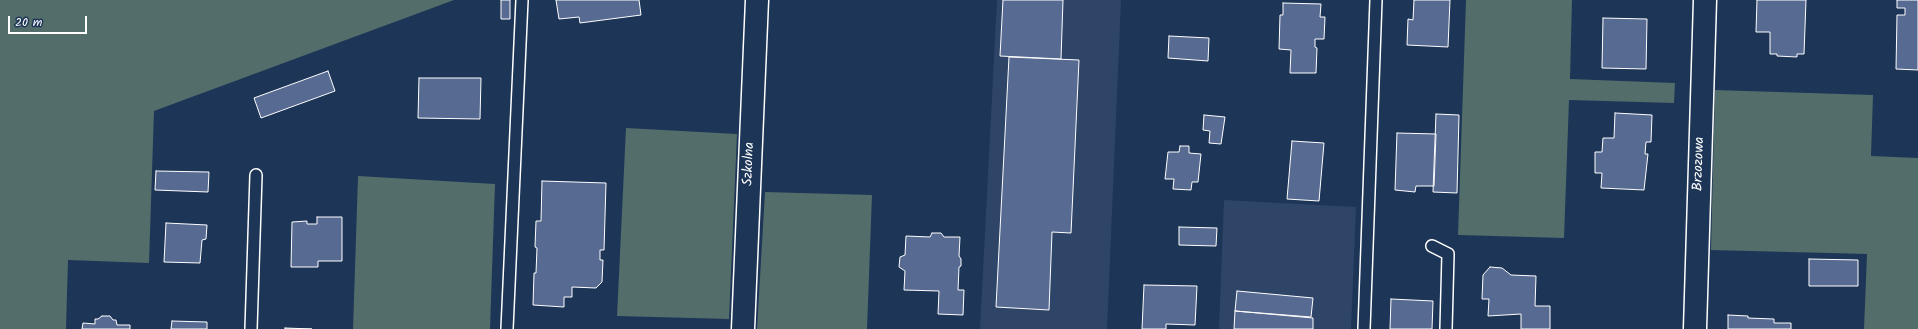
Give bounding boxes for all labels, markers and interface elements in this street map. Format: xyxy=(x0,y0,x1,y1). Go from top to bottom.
scale bar xyxy=(10,8,89,34)
text: 20 m xyxy=(15,13,42,32)
street label: Brzozowa xyxy=(1691,136,1709,192)
street label: Szkolna xyxy=(741,142,759,186)

